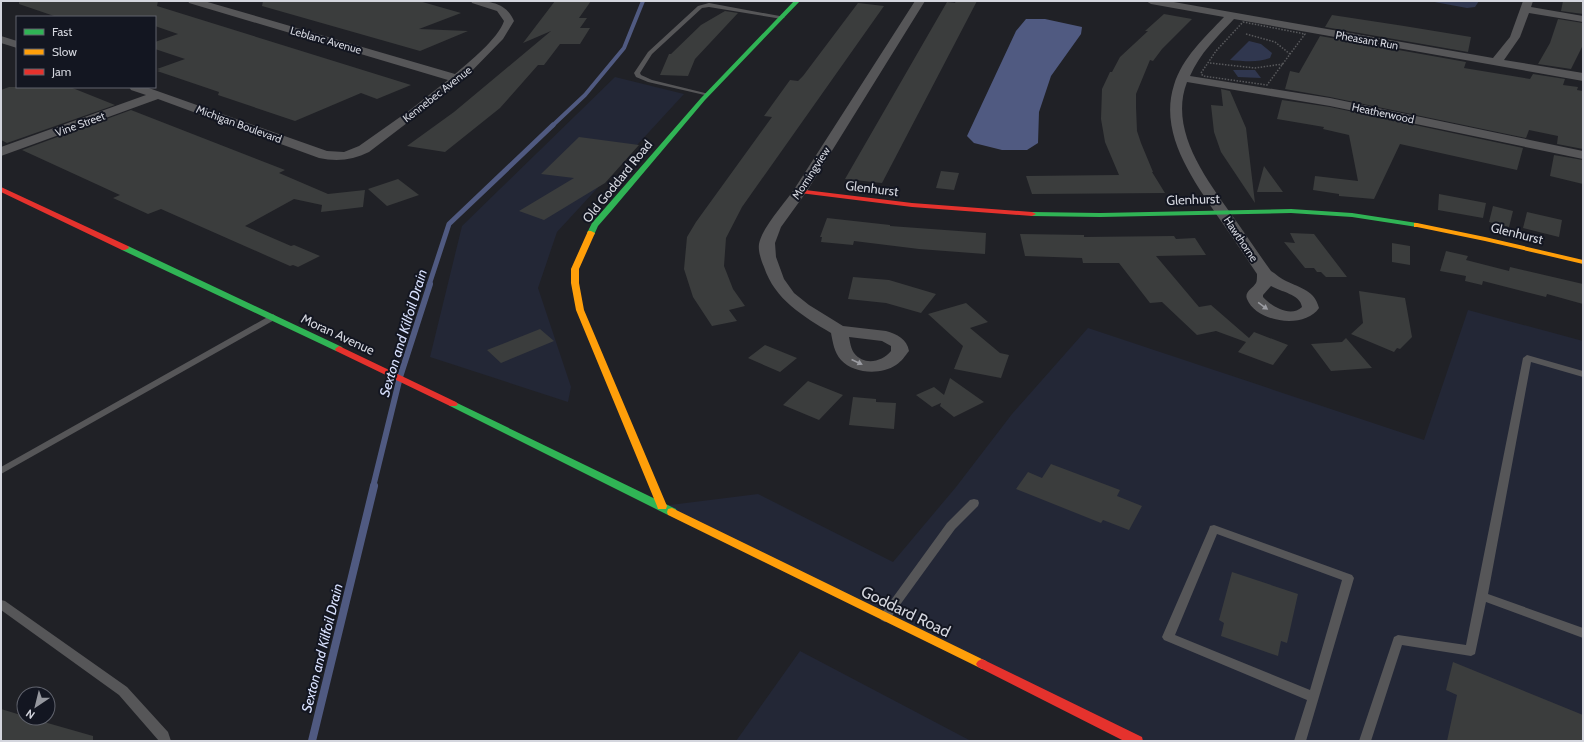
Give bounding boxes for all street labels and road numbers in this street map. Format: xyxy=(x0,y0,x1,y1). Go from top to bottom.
street label: Leblanc Avenue xyxy=(289,23,364,57)
street label: Pheasant Run xyxy=(1334,28,1400,52)
street label: Kennebec Avenue xyxy=(400,63,474,125)
street label: Heatherwood xyxy=(1351,100,1415,126)
street label: Michigan Boulevard xyxy=(194,102,284,146)
street label: Vine Street xyxy=(53,108,107,139)
street label: Old Goddard Road xyxy=(579,136,655,226)
street label: Morningview xyxy=(789,144,833,202)
street label: Glenhurst xyxy=(845,177,900,199)
street label: Glenhurst xyxy=(1166,190,1221,208)
street label: Hawthorne xyxy=(1221,214,1261,265)
street label: Glenhurst xyxy=(1489,219,1545,247)
street label: Moran Avenue xyxy=(299,310,378,358)
street label: Goddard Road xyxy=(858,582,954,641)

